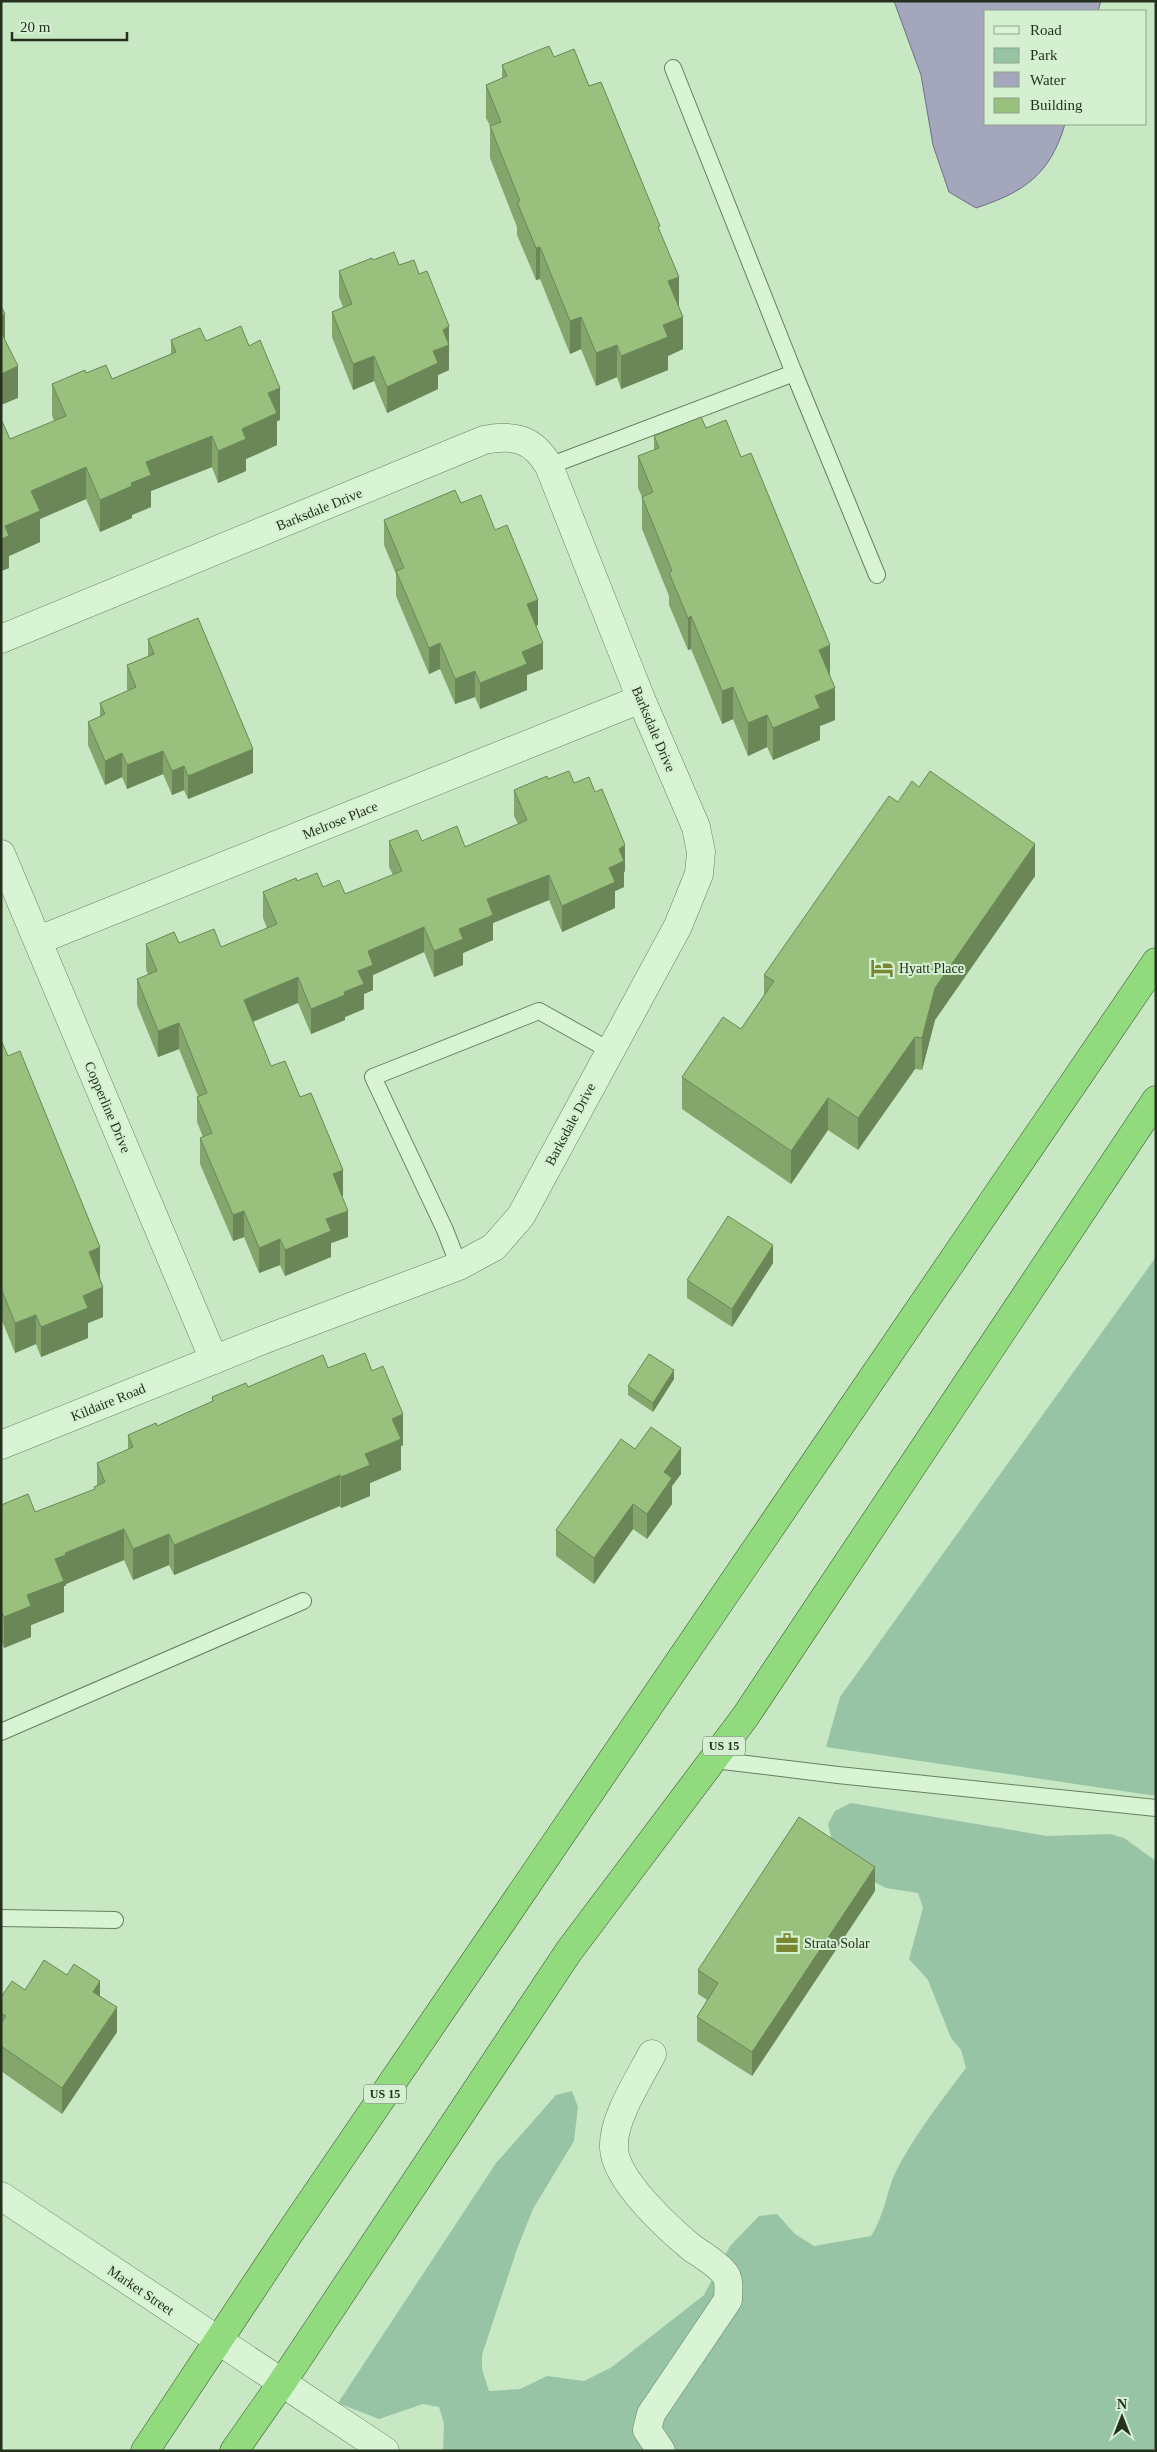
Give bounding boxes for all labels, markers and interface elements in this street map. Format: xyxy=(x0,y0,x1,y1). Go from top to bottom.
scale bar xyxy=(12,10,128,42)
legend xyxy=(984,10,1147,125)
text: 20 m xyxy=(20,19,51,35)
text: Road xyxy=(1030,22,1062,38)
text: Park xyxy=(1030,47,1058,63)
text: Water xyxy=(1030,72,1065,88)
text: Building xyxy=(1030,97,1083,113)
street label: Barksdale Drive xyxy=(274,485,364,534)
street label: Barksdale Drive xyxy=(629,684,678,774)
street label: Melrose Place xyxy=(300,799,380,842)
hotel icon: Hyatt Place xyxy=(869,955,895,981)
place label: Hyatt Place xyxy=(899,961,964,976)
street label: Copperline Drive xyxy=(82,1059,134,1155)
street label: Barksdale Drive xyxy=(542,1080,599,1168)
street label: Kildaire Road xyxy=(69,1381,148,1424)
road number: US 15 xyxy=(703,1736,745,1755)
office icon: Strata Solar xyxy=(774,1930,800,1956)
place label: Strata Solar xyxy=(804,1936,870,1951)
road number: US 15 xyxy=(364,2084,406,2104)
street label: Market Street xyxy=(105,2263,177,2318)
north arrow xyxy=(1097,2392,1147,2442)
text: N xyxy=(1117,2397,1127,2412)

